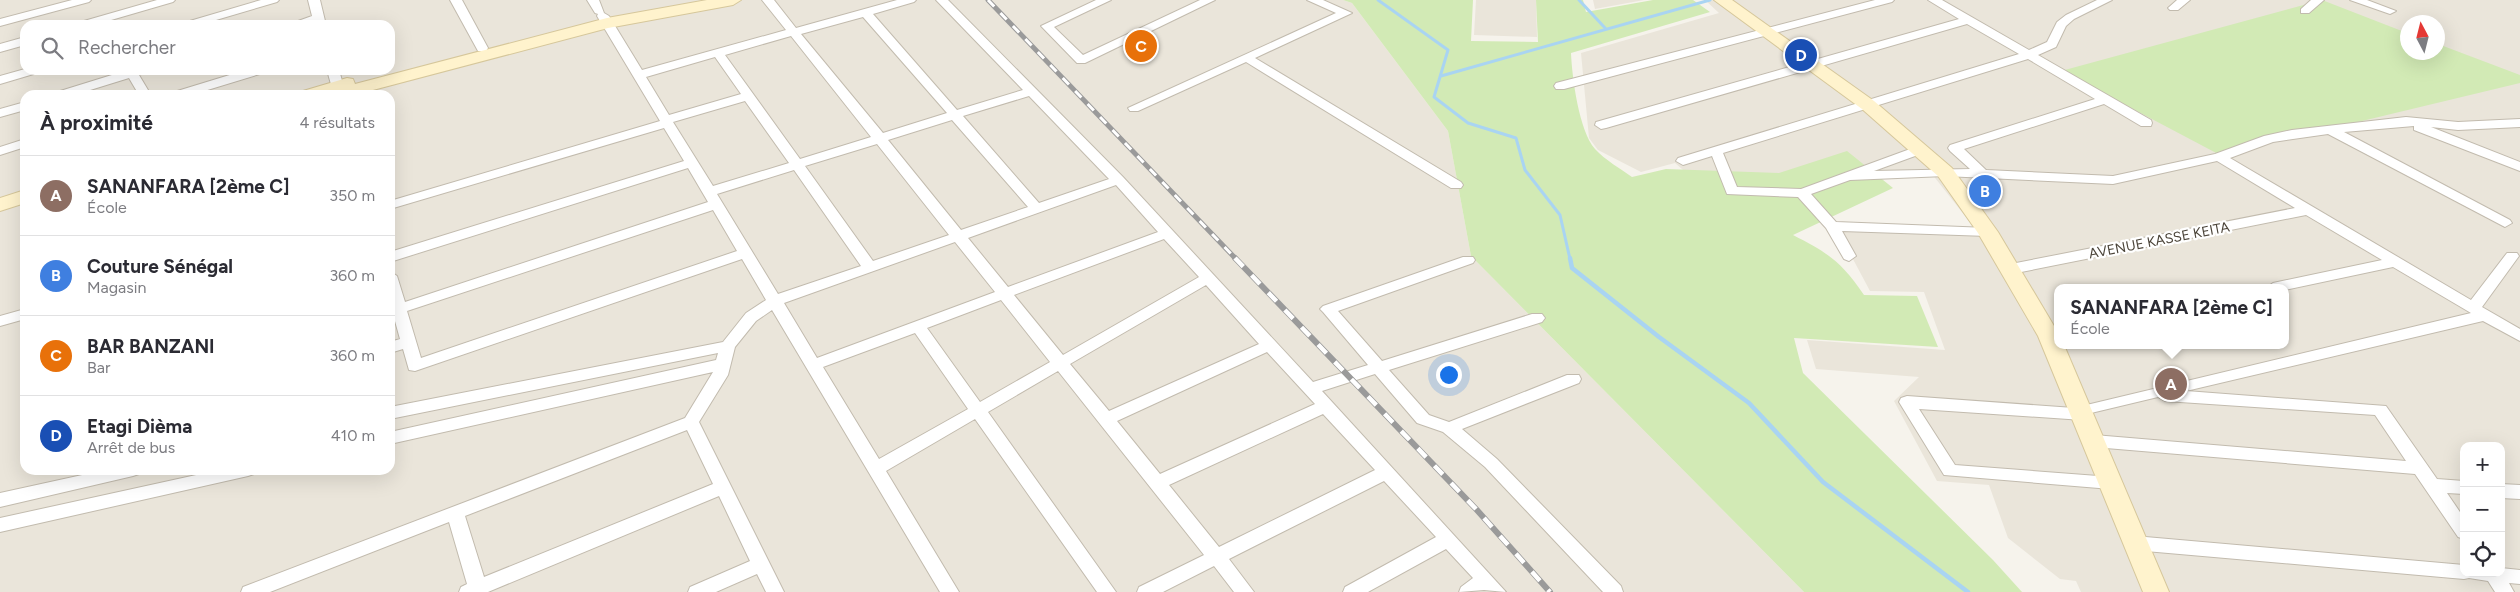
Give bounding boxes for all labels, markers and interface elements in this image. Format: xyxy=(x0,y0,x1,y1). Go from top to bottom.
north arrow xyxy=(2400,15,2445,60)
search box xyxy=(20,20,395,75)
pin: C xyxy=(1125,27,1157,65)
icon: search xyxy=(38,34,66,62)
text: Rechercher xyxy=(78,36,176,59)
pin: D xyxy=(1785,36,1817,74)
text: À proximité xyxy=(40,110,153,135)
text: 4 résultats xyxy=(299,113,375,132)
pin: B xyxy=(1969,172,2001,210)
text: SANANFARA [2ème C] xyxy=(87,175,290,198)
text: A xyxy=(50,186,62,205)
text: 350 m xyxy=(329,186,375,205)
text: École xyxy=(87,198,127,217)
street label: AVENUE KASSE KEITA xyxy=(2087,218,2231,262)
text: Couture Sénégal xyxy=(87,255,233,278)
text: B xyxy=(51,266,61,285)
text: 360 m xyxy=(329,266,375,285)
text: Magasin xyxy=(87,278,146,297)
popup xyxy=(2054,284,2289,349)
text: SANANFARA [2ème C] xyxy=(2070,296,2273,319)
text: École xyxy=(2070,319,2110,338)
text: BAR BANZANI xyxy=(87,335,215,358)
text: C xyxy=(50,346,62,365)
text: 360 m xyxy=(329,346,375,365)
text: Bar xyxy=(87,358,110,377)
your location xyxy=(1436,362,1462,388)
pin: A xyxy=(2155,365,2187,403)
text: Etagi Dièma xyxy=(87,415,192,438)
text: D xyxy=(50,426,62,445)
text: 410 m xyxy=(331,426,375,445)
text: Arrêt de bus xyxy=(87,438,175,457)
map controls xyxy=(2460,442,2505,577)
button: + xyxy=(2460,442,2505,487)
button: − xyxy=(2460,487,2505,532)
button: locate xyxy=(2460,532,2505,577)

